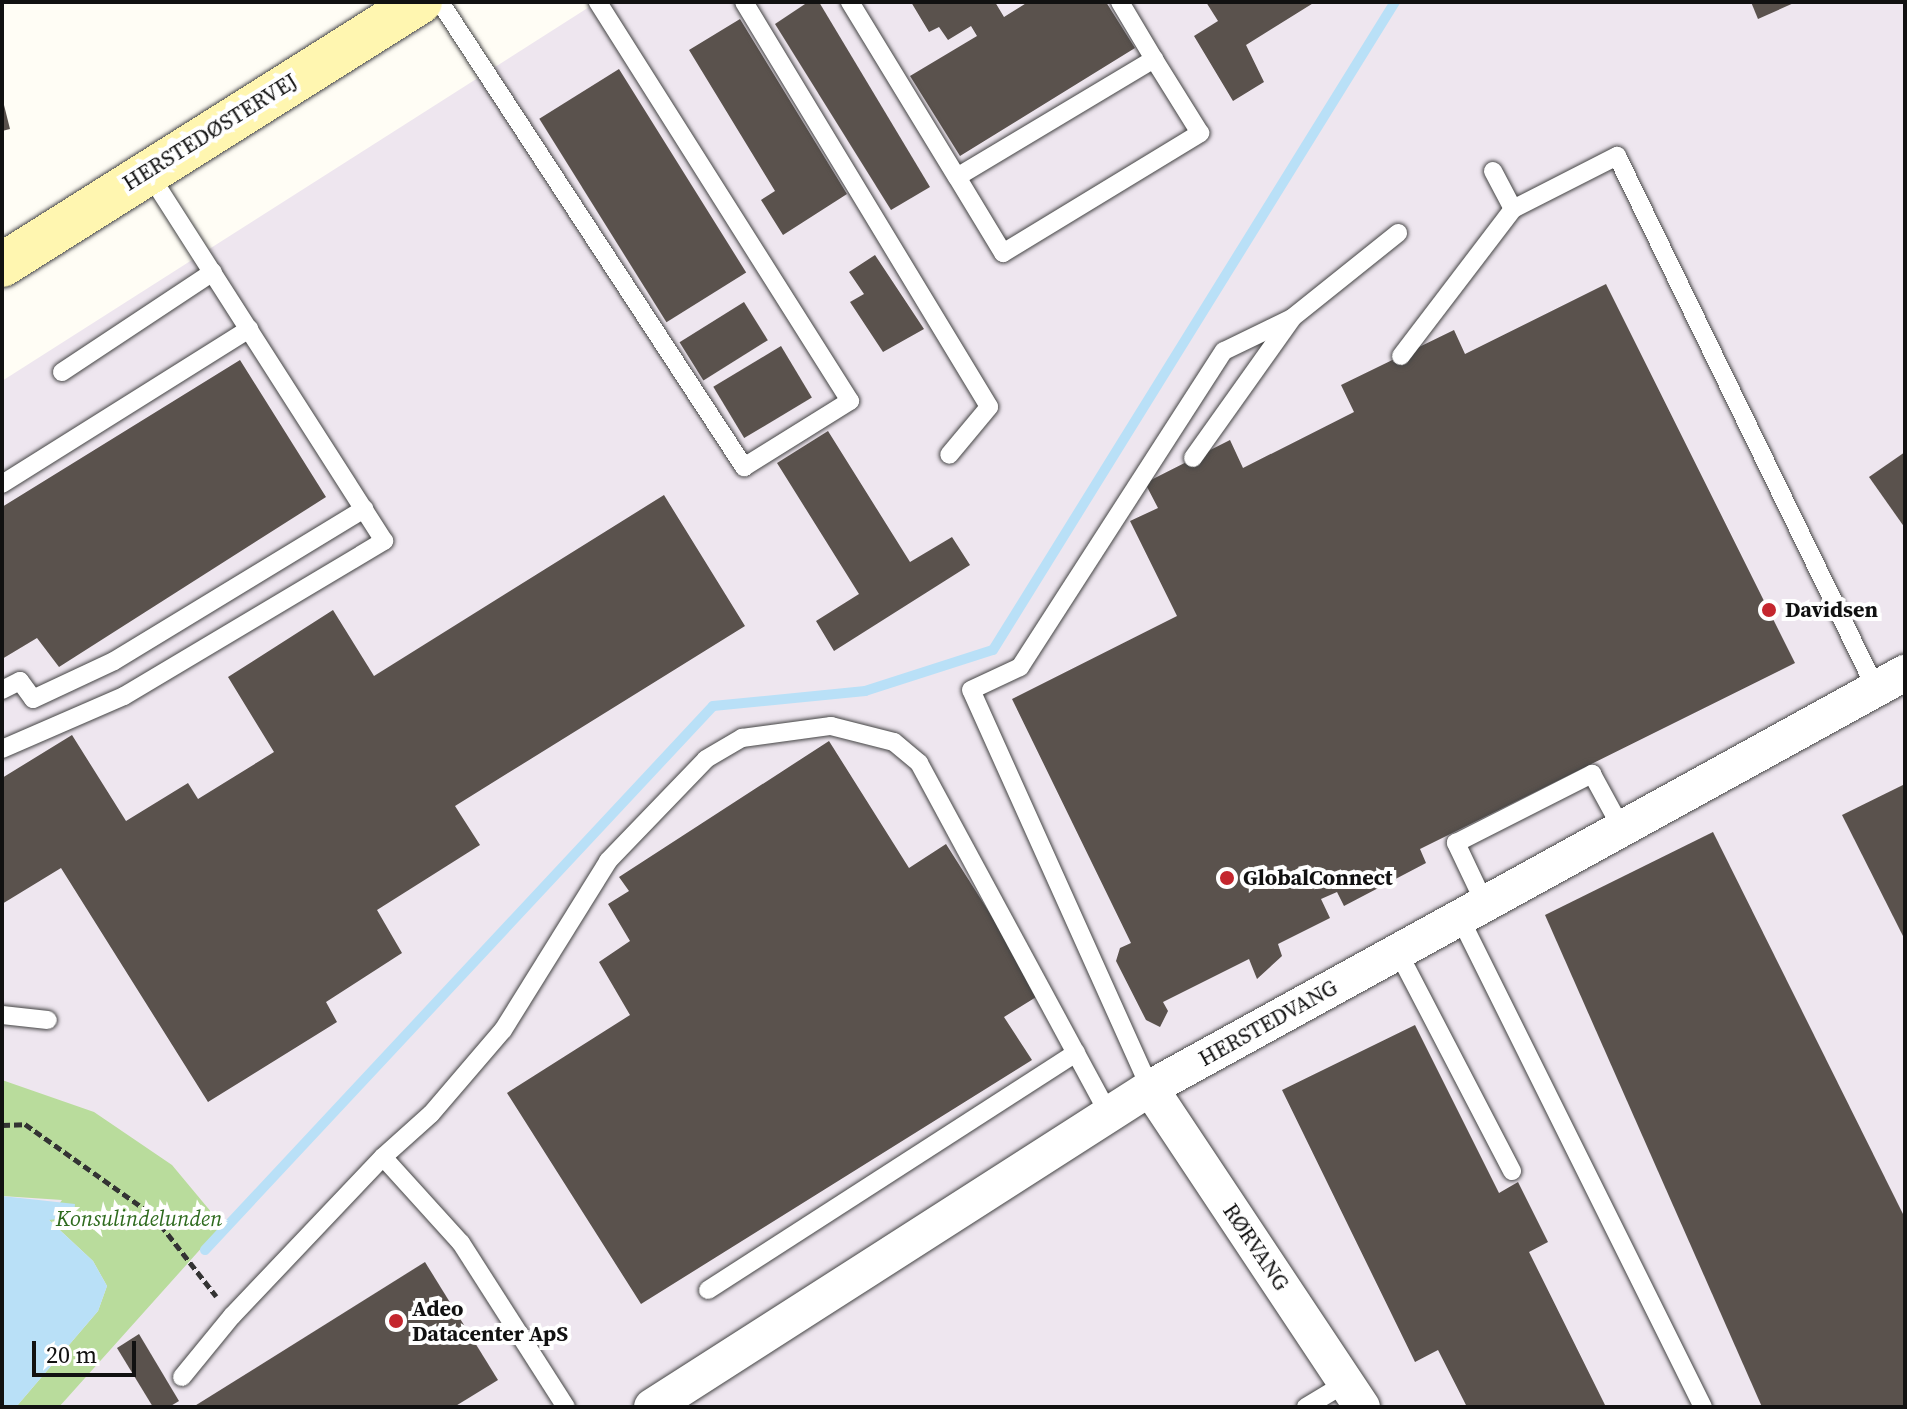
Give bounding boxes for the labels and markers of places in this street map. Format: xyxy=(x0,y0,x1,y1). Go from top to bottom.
place label: Davidsen xyxy=(1785,597,1878,623)
marker: Davidsen xyxy=(1760,601,1778,619)
place label: GlobalConnect xyxy=(1243,865,1393,891)
marker: GlobalConnect xyxy=(1218,869,1236,887)
place label: Adeo Datacenter ApS xyxy=(412,1295,568,1346)
marker: Adeo Datacenter ApS xyxy=(387,1312,405,1330)

